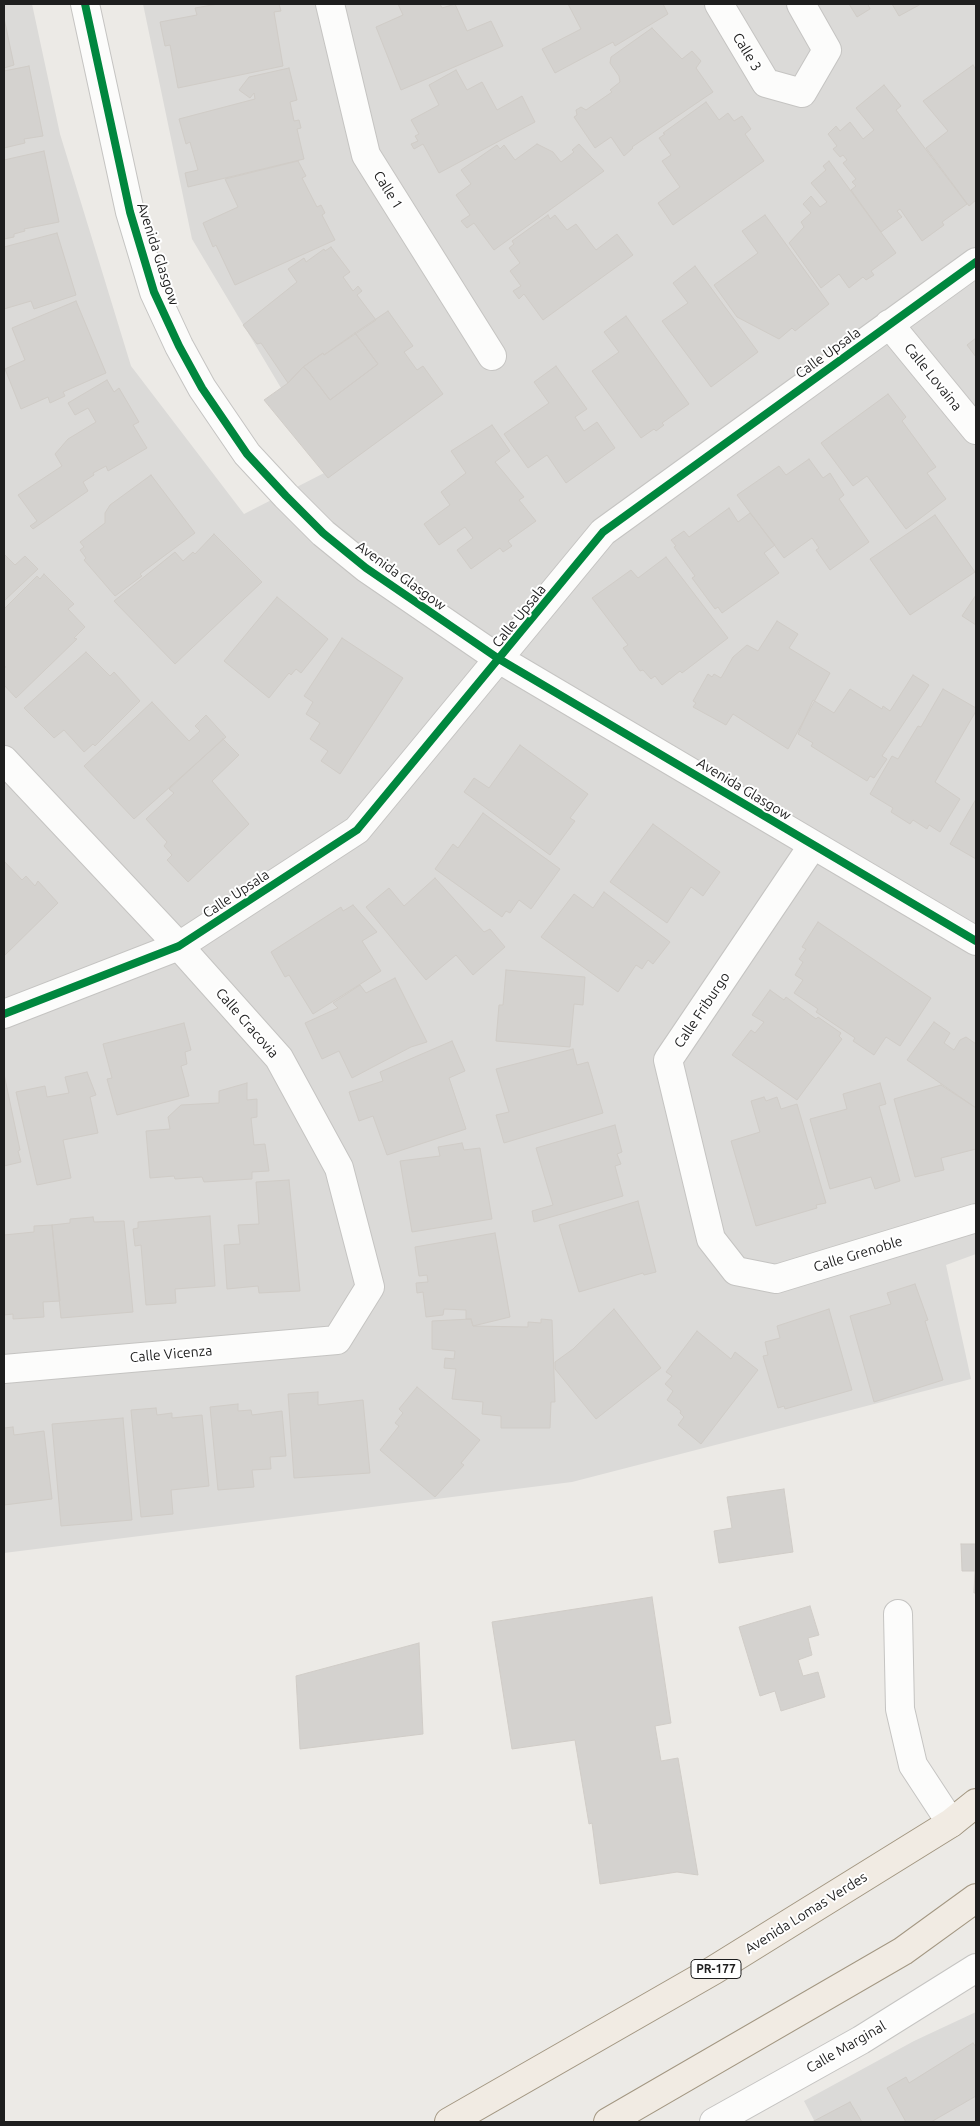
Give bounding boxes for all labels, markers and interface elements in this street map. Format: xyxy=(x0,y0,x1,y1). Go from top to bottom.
street label: Calle 3 xyxy=(729,30,765,74)
street label: Calle 1 xyxy=(370,168,406,212)
street label: Avenida Glasgow xyxy=(134,201,182,307)
street label: Calle Upsala xyxy=(792,324,864,382)
street label: Calle Lovaina xyxy=(901,340,965,414)
street label: Avenida Glasgow xyxy=(353,538,449,614)
street label: Calle Upsala xyxy=(489,581,549,651)
street label: Avenida Glasgow xyxy=(694,754,794,824)
street label: Calle Upsala xyxy=(200,866,272,922)
street label: Calle Friburgo xyxy=(671,969,733,1051)
street label: Calle Cracovia xyxy=(212,985,282,1061)
street label: Calle Grenoble xyxy=(811,1232,905,1276)
street label: Calle Vicenza xyxy=(129,1342,213,1366)
street label: Avenida Lomas Verdes xyxy=(742,1869,870,1957)
road number: PR-177 xyxy=(691,1960,741,1978)
street label: Calle Marginal xyxy=(803,2017,889,2077)

